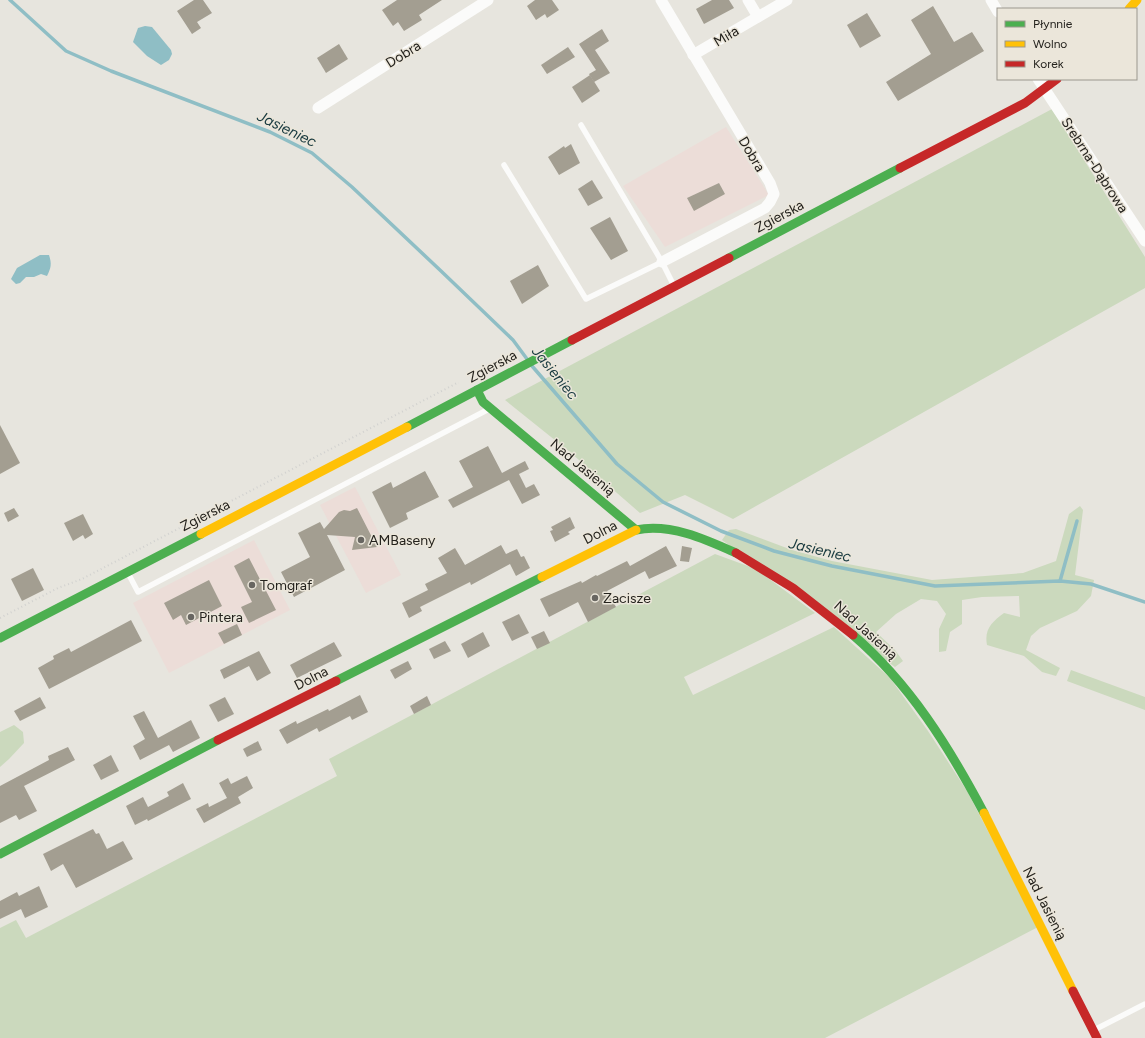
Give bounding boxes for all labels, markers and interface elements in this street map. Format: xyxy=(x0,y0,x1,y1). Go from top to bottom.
legend xyxy=(997,8,1137,80)
text: Płynnie xyxy=(1033,17,1073,31)
street label: Miła xyxy=(711,22,742,50)
street label: Dobra xyxy=(383,37,424,72)
text: Wolno xyxy=(1033,37,1067,51)
text: Korek xyxy=(1033,57,1064,71)
water label: Jasieniec xyxy=(254,107,319,151)
street label: Srebrna-Dąbrowa xyxy=(1057,114,1132,216)
street label: Dobra xyxy=(735,134,769,175)
street label: Zgierska xyxy=(752,196,807,236)
water label: Jasieniec xyxy=(527,342,582,403)
street label: Zgierska xyxy=(465,346,520,386)
street label: Nad Jasienią xyxy=(547,435,619,499)
street label: Zgierska xyxy=(178,496,233,535)
street label: Dolna xyxy=(580,517,620,548)
place label: AMBaseny xyxy=(369,532,436,549)
water label: Jasieniec xyxy=(786,534,853,566)
marker: AMBaseny xyxy=(356,535,366,545)
place label: Tomgraf xyxy=(260,577,313,594)
marker: Tomgraf xyxy=(247,580,257,590)
place label: Zacisze xyxy=(603,590,651,607)
marker: Zacisze xyxy=(590,593,600,603)
street label: Nad Jasienią xyxy=(830,597,901,663)
place label: Pintera xyxy=(199,609,243,626)
marker: Pintera xyxy=(186,612,196,622)
street label: Dolna xyxy=(291,663,331,694)
street label: Nad Jasienią xyxy=(1019,864,1070,943)

